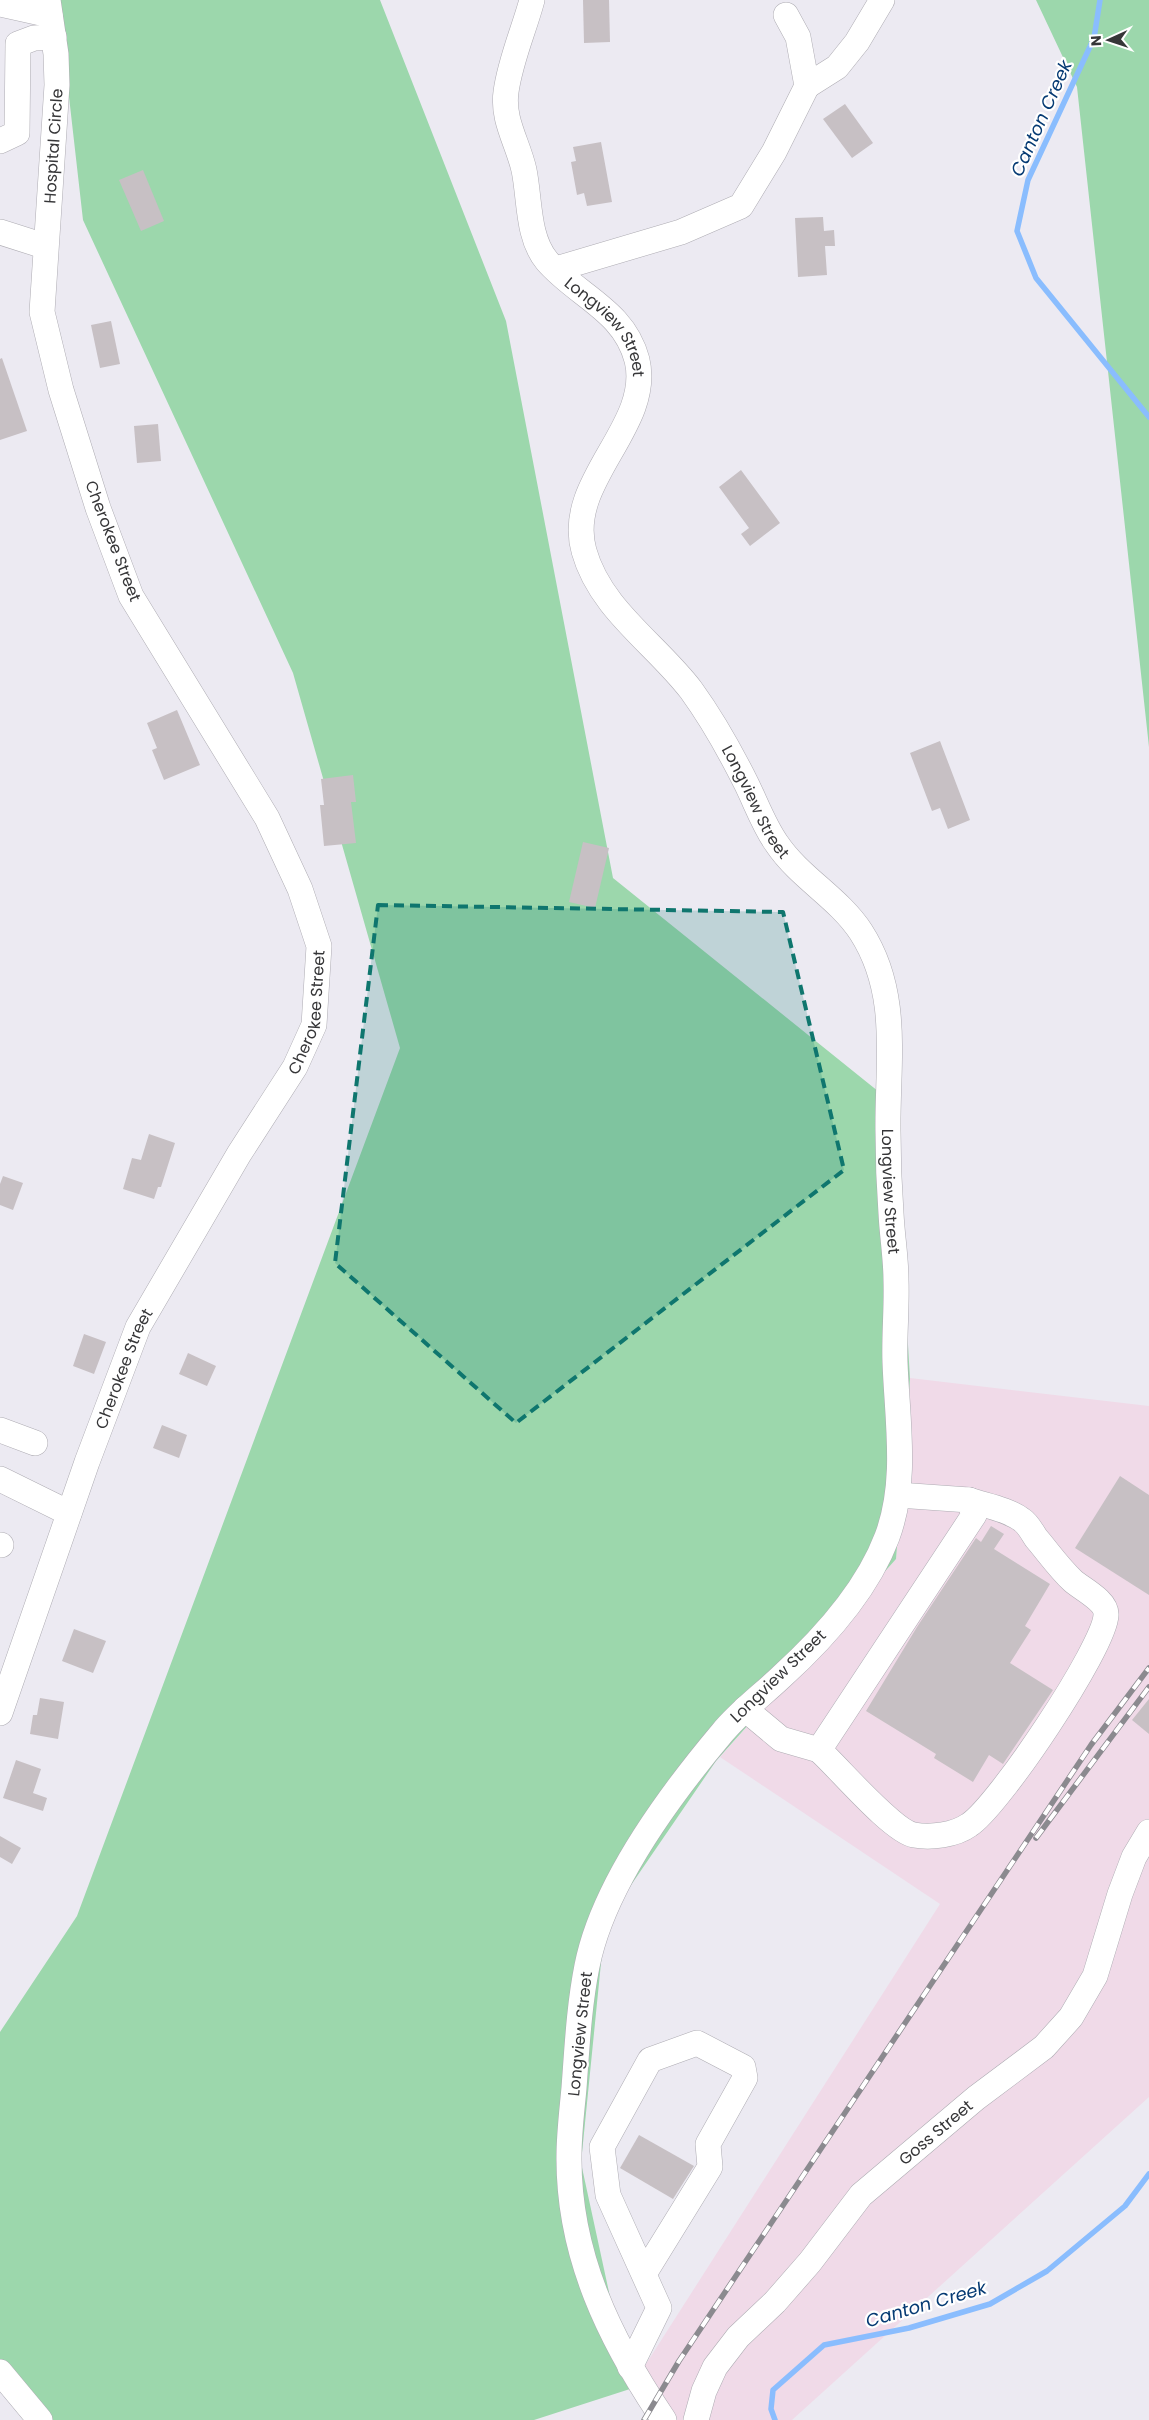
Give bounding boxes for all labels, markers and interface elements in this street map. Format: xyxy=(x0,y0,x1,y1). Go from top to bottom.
north arrow xyxy=(1084,15,1134,65)
text: N xyxy=(1086,35,1106,46)
water label: Canton Creek xyxy=(1004,55,1078,180)
street label: Hospital Circle xyxy=(38,88,68,204)
street label: Longview Street xyxy=(560,271,650,377)
street label: Cherokee Street xyxy=(79,477,147,605)
street label: Longview Street xyxy=(717,741,795,864)
street label: Cherokee Street xyxy=(282,949,330,1079)
street label: Longview Street xyxy=(876,1129,906,1255)
street label: Cherokee Street xyxy=(89,1304,158,1432)
street label: Longview Street xyxy=(725,1624,831,1728)
street label: Longview Street xyxy=(562,1970,598,2097)
street label: Goss Street xyxy=(893,2094,978,2170)
water label: Canton Creek xyxy=(863,2275,990,2333)

